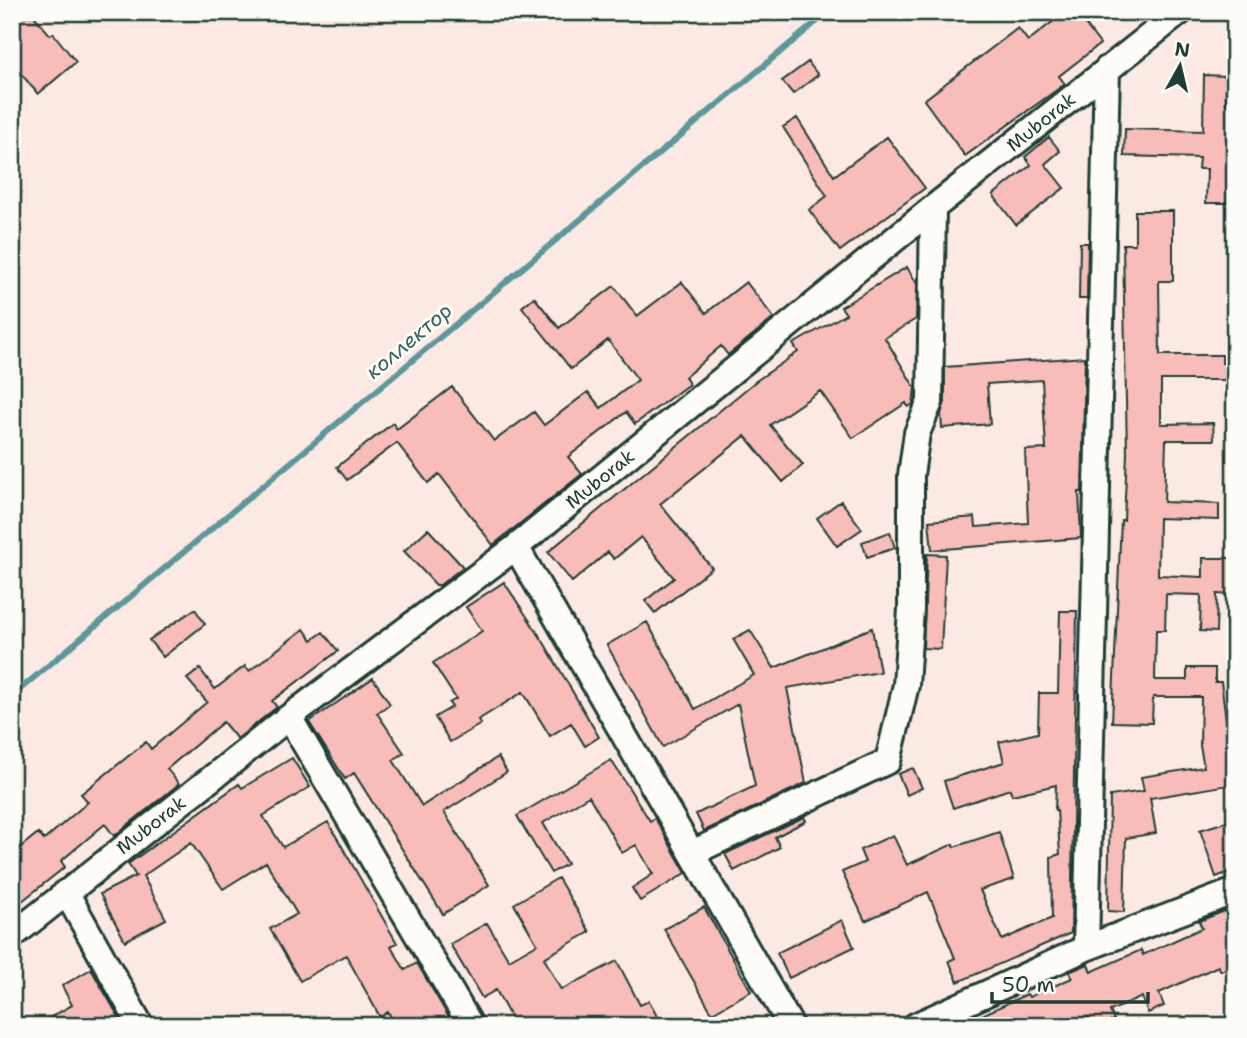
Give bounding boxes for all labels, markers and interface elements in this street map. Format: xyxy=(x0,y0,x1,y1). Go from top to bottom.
north arrow xyxy=(1146,32,1216,102)
text: N xyxy=(1173,36,1191,63)
street label: Muborak xyxy=(1001,86,1081,157)
water label: коллектор xyxy=(360,297,458,385)
street label: Muborak xyxy=(560,443,640,514)
street label: Muborak xyxy=(111,790,191,860)
scale bar xyxy=(992,961,1147,1005)
text: 50 m xyxy=(1002,971,1055,999)

